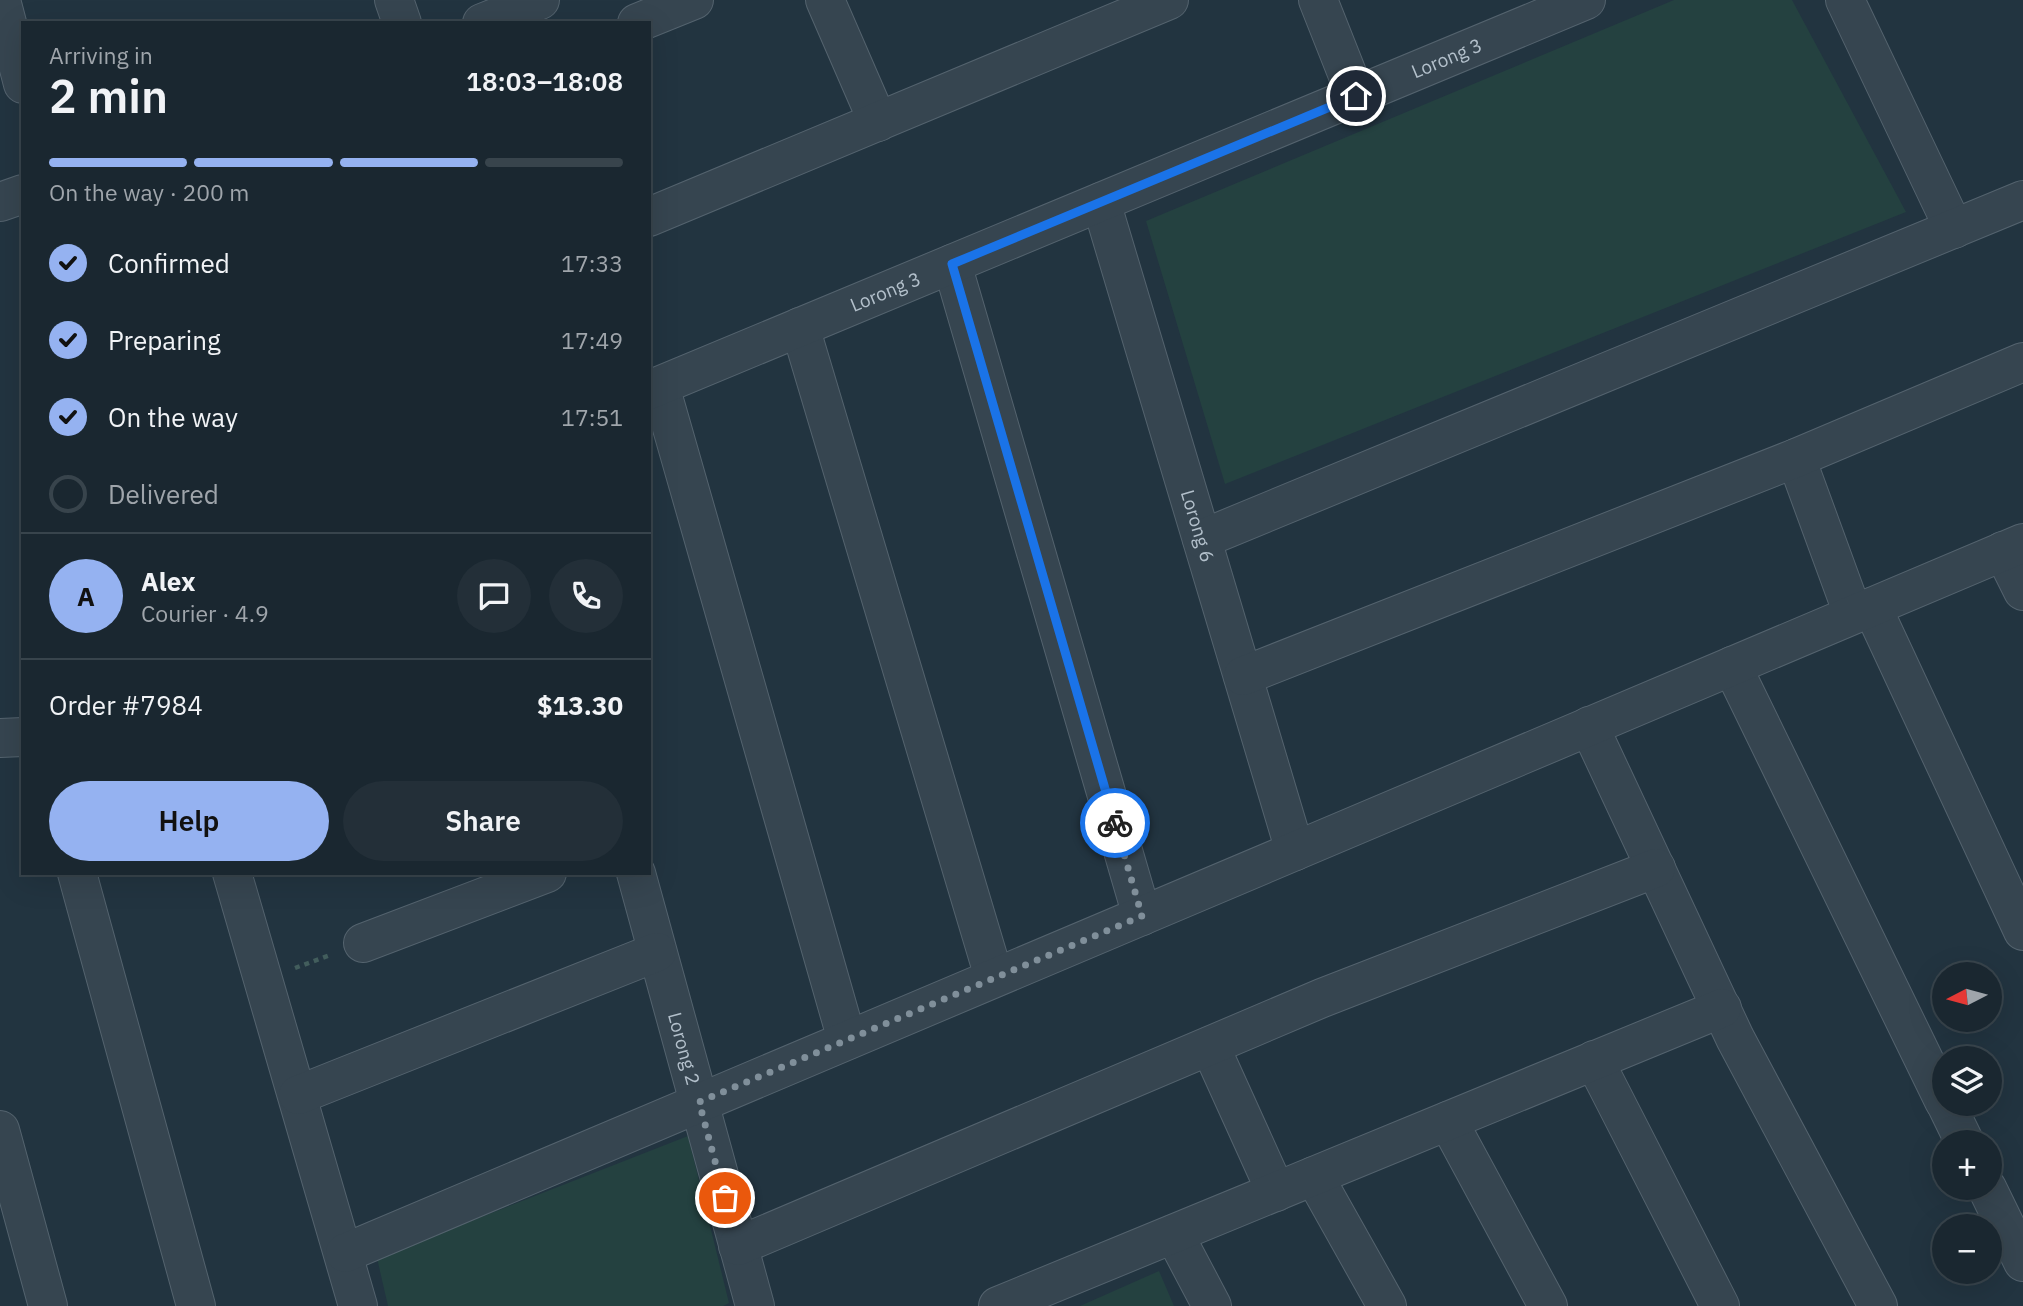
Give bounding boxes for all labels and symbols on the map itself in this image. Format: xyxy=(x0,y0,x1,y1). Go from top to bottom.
street label: Lorong 3 xyxy=(1408,33,1486,83)
pin xyxy=(1326,66,1386,126)
street label: Lorong 3 xyxy=(846,266,924,317)
street label: Lorong 6 xyxy=(1176,487,1220,565)
courier xyxy=(1080,788,1150,858)
north arrow xyxy=(1932,962,2002,1032)
street label: Lorong 2 xyxy=(663,1010,706,1087)
pin xyxy=(695,1168,755,1228)

